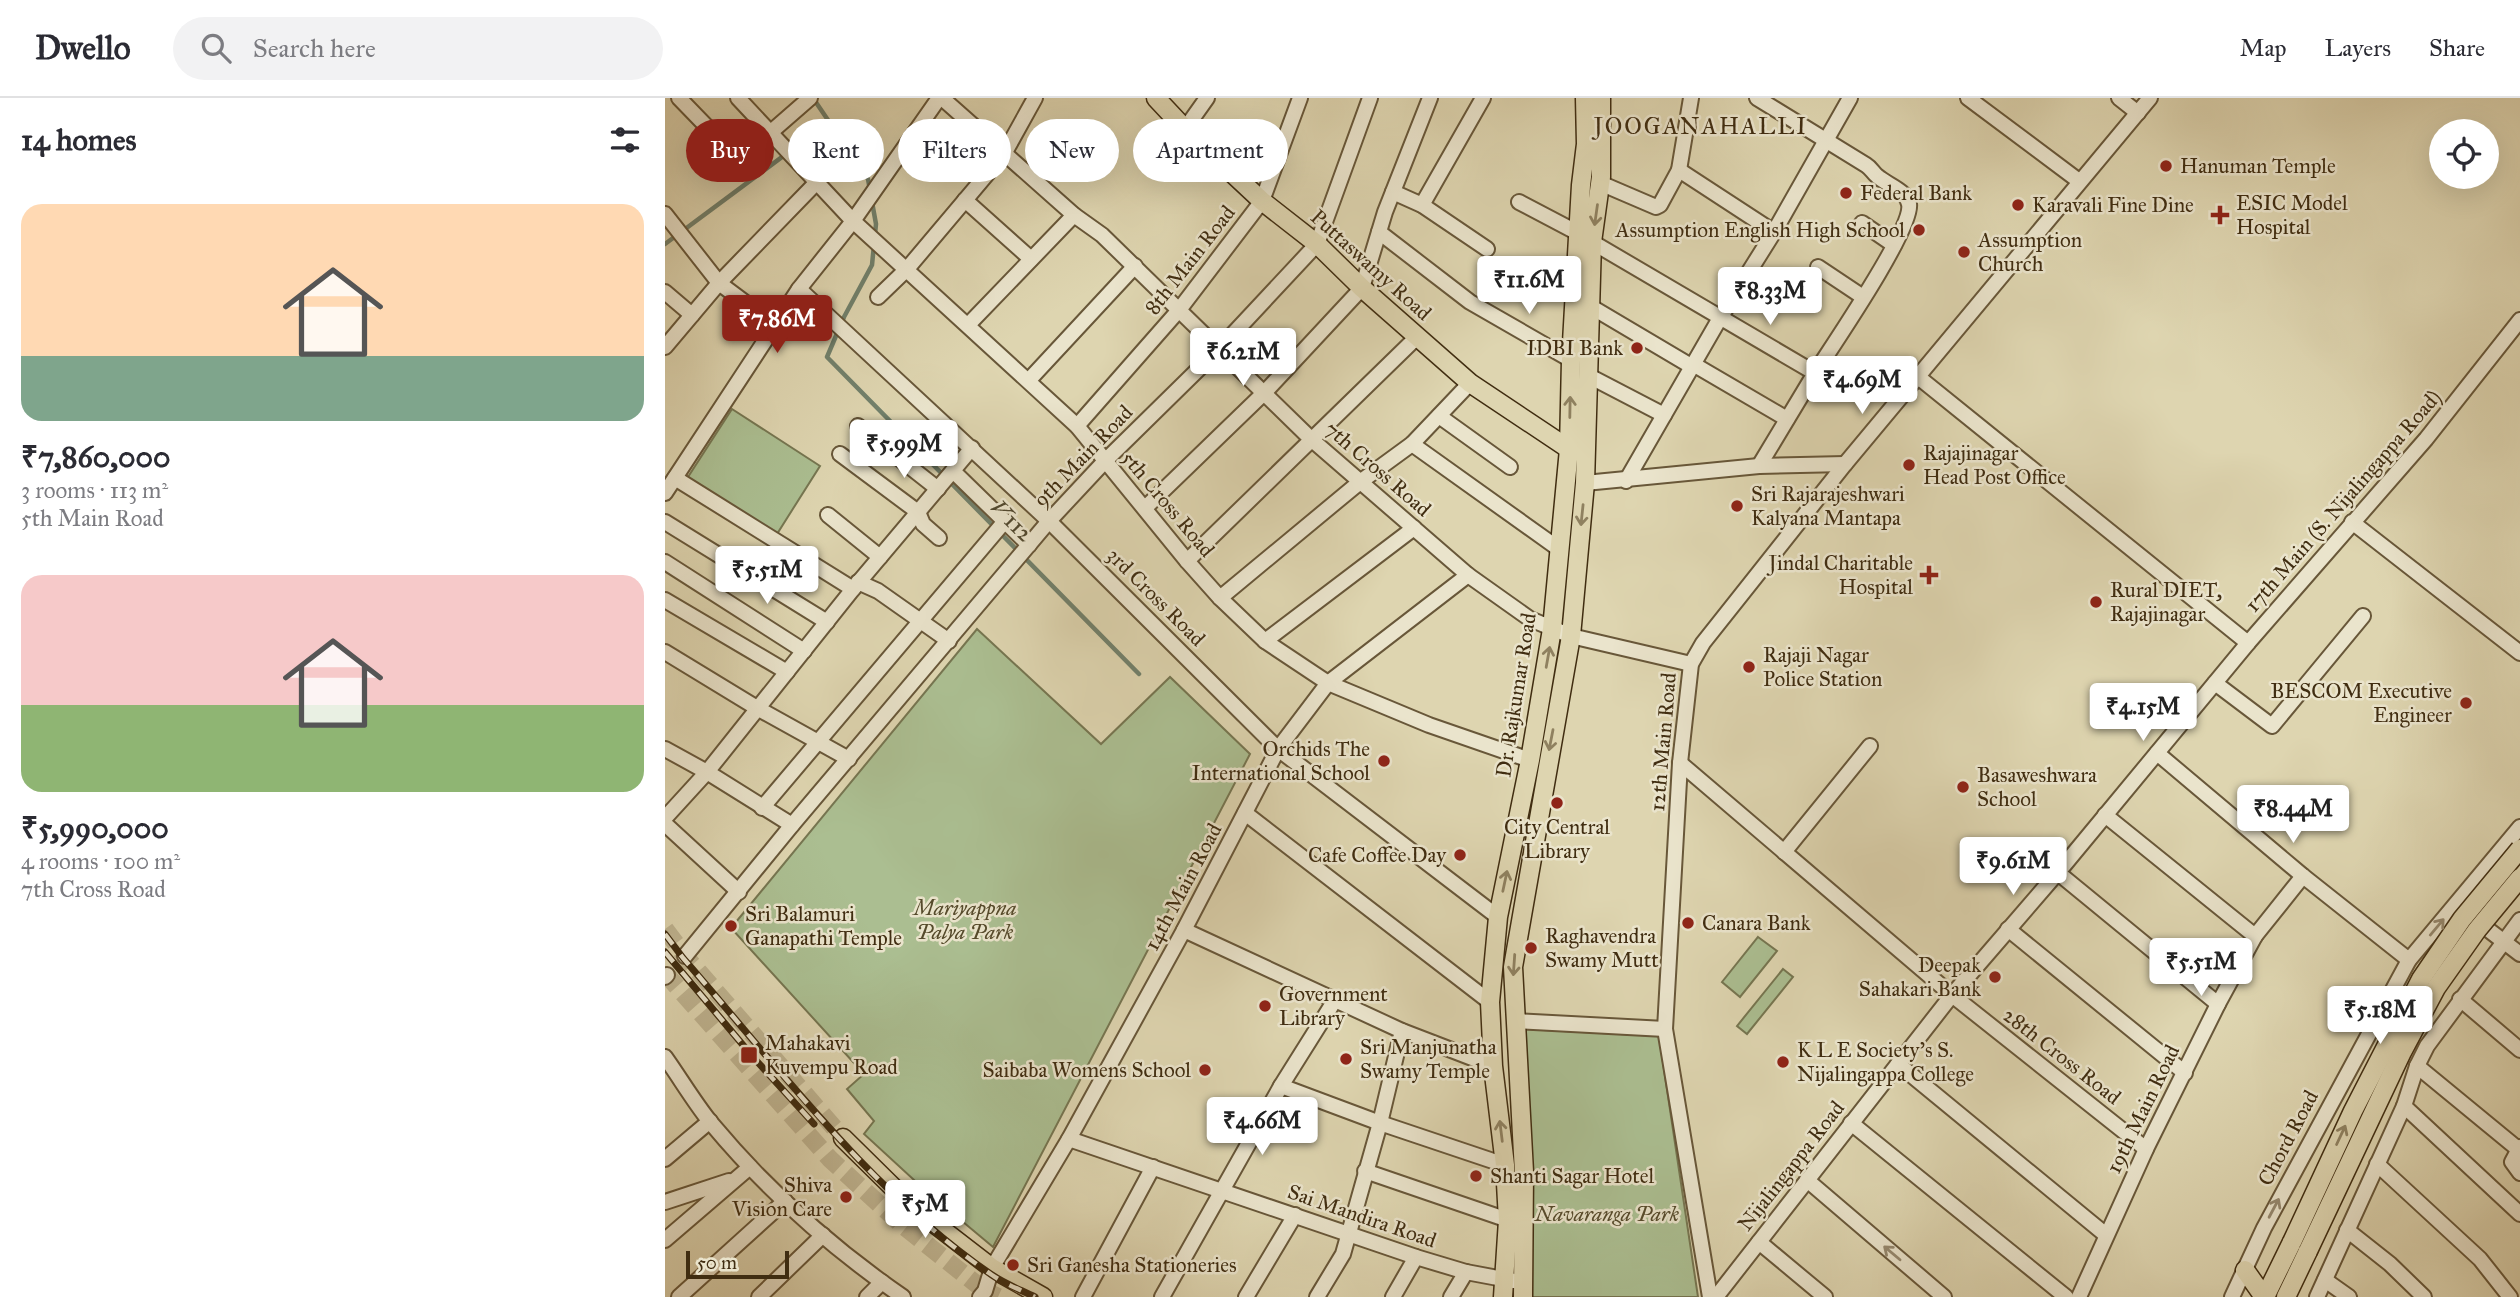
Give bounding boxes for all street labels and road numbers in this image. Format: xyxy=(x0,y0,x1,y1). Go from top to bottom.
street label: 8th Main Road xyxy=(1139,200,1241,320)
street label: Puttaswamy Road xyxy=(1305,204,1437,326)
street label: 17th Main (S. Nijalingappa Road) xyxy=(2239,385,2447,617)
street label: 9th Main Road xyxy=(1028,399,1138,512)
street label: 7th Cross Road xyxy=(1320,416,1437,522)
street label: 5th Cross Road xyxy=(1116,446,1220,563)
street label: 3rd Cross Road xyxy=(1101,542,1211,652)
street label: Dr. Rajkumar Road xyxy=(1490,610,1542,779)
street label: 12th Main Road xyxy=(1644,671,1682,812)
street label: 14th Main Road xyxy=(1139,818,1228,955)
street label: 28th Cross Road xyxy=(1998,1002,2127,1110)
street label: 19th Main Road xyxy=(2101,1040,2186,1178)
street label: Chord Road xyxy=(2252,1086,2324,1190)
street label: Nijalingappa Road xyxy=(1732,1095,1850,1236)
street label: Sai Mandira Road xyxy=(1284,1178,1440,1254)

